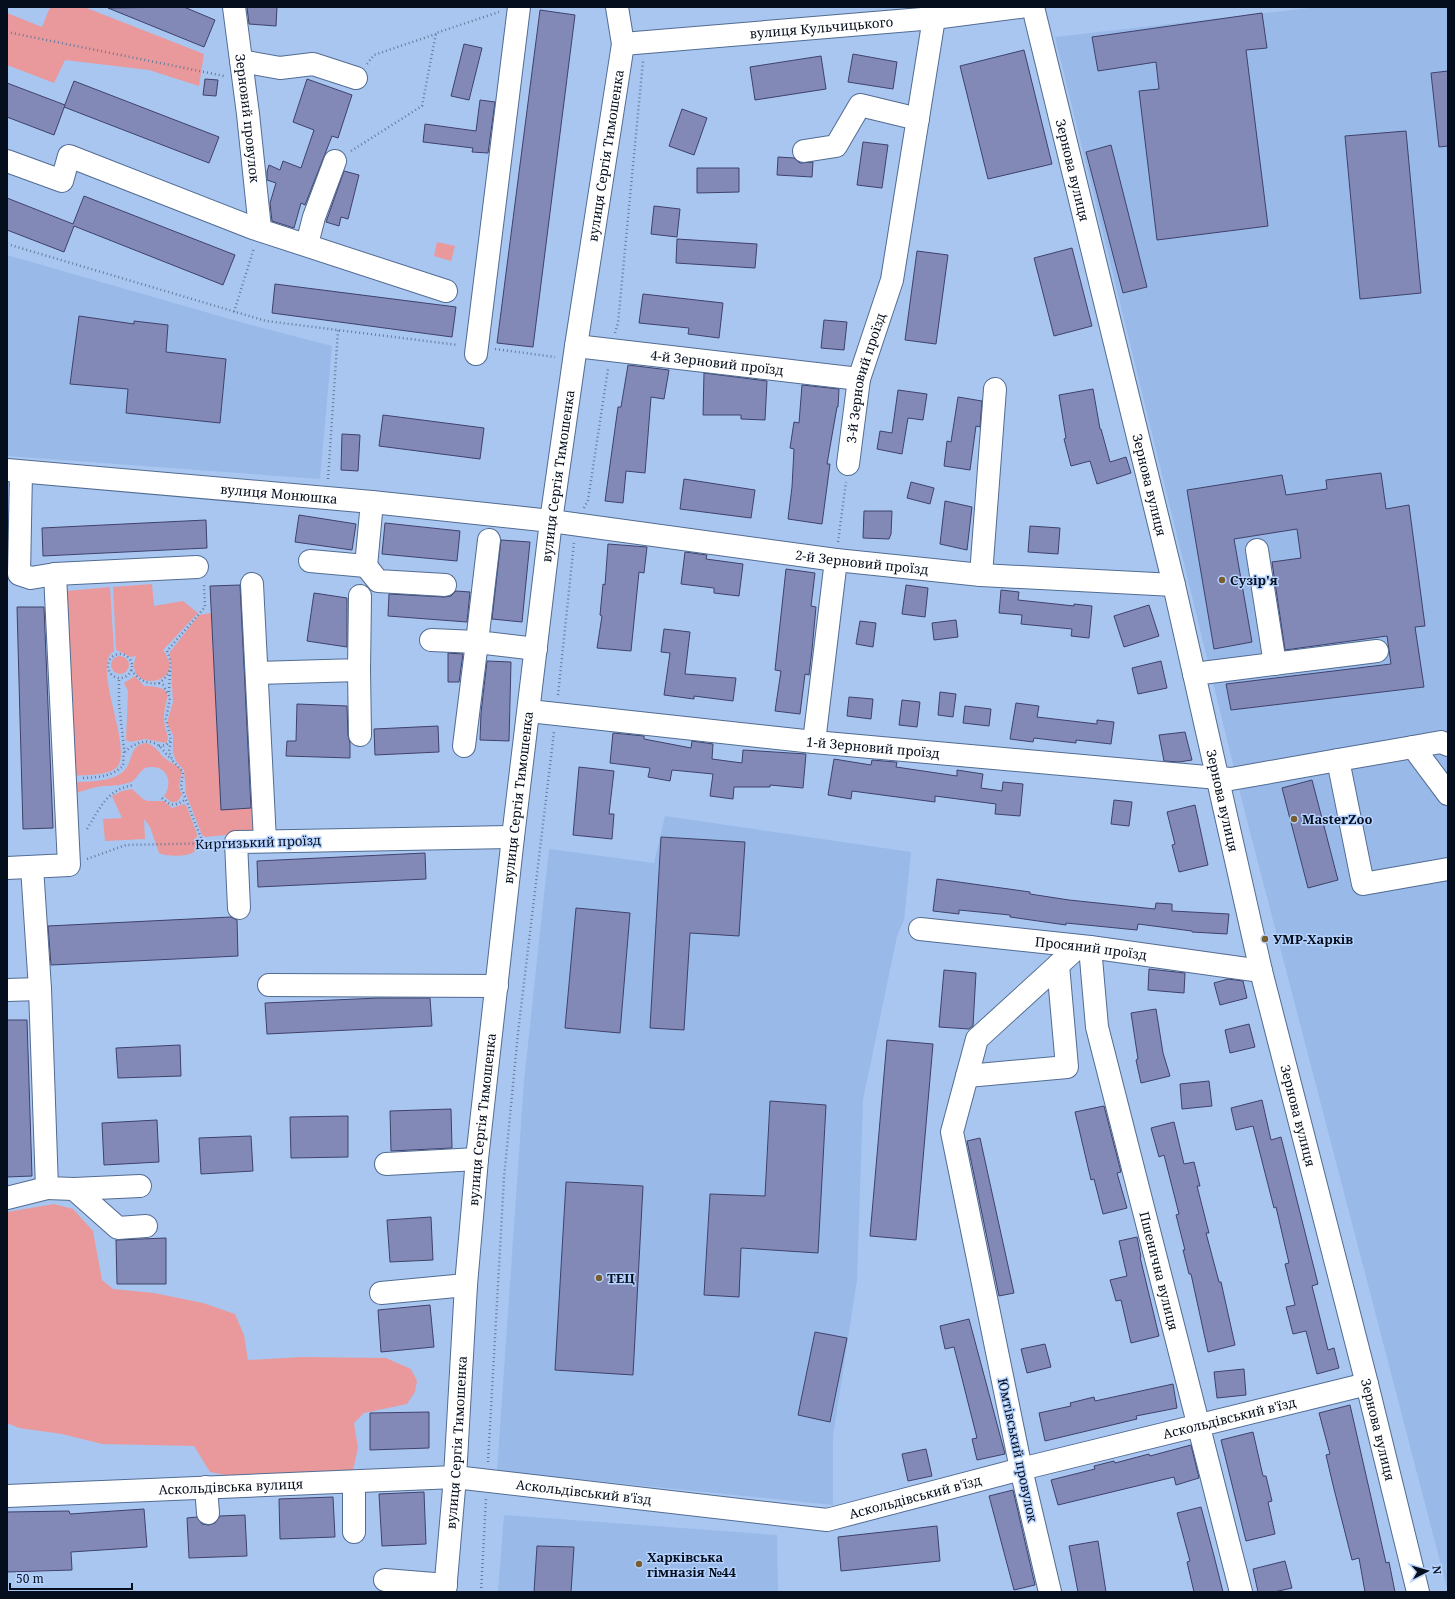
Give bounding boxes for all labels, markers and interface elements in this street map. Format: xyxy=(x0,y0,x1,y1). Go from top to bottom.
street label: вулиця Кульчицького xyxy=(749,12,894,42)
street label: Зерновий провулок xyxy=(231,53,264,184)
street label: вулиця Сергія Тимошенка xyxy=(583,68,628,243)
street label: Зернова вулиця xyxy=(1052,117,1094,223)
street label: 3-й Зерновий проїзд xyxy=(842,310,889,444)
street label: 4-й Зерновий проїзд xyxy=(649,346,785,379)
street label: вулиця Сергія Тимошенка xyxy=(537,389,579,563)
street label: Зернова вулиця xyxy=(1128,432,1171,538)
street label: вулиця Монюшка xyxy=(220,480,338,508)
street label: 2-й Зерновий проїзд xyxy=(794,546,929,579)
place label: Сузір'я xyxy=(1230,571,1278,589)
marker: Сузір'я xyxy=(1217,575,1227,585)
street label: вулиця Сергія Тимошенка xyxy=(499,710,537,885)
street label: 1-й Зерновий проїзд xyxy=(805,732,941,762)
street label: Зернова вулиця xyxy=(1202,748,1243,854)
place label: MasterZoo xyxy=(1302,810,1373,828)
marker: MasterZoo xyxy=(1289,814,1299,824)
street label: Киргизький проїзд xyxy=(195,831,321,853)
place label: УМР-Харків xyxy=(1273,930,1353,948)
street label: Просяний проїзд xyxy=(1034,932,1148,964)
marker: УМР-Харків xyxy=(1260,934,1270,944)
street label: вулиця Сергія Тимошенка xyxy=(464,1032,500,1207)
street label: Зернова вулиця xyxy=(1276,1063,1320,1169)
street label: Пшенична вулиця xyxy=(1135,1210,1183,1332)
place label: ТЕЦ xyxy=(607,1269,635,1287)
marker: ТЕЦ xyxy=(594,1273,604,1283)
street label: вулиця Сергія Тимошенка xyxy=(442,1355,471,1530)
street label: Юмтівський провулок xyxy=(994,1376,1042,1524)
street label: Зернова вулиця xyxy=(1357,1377,1399,1483)
street label: Аскольдівський в'їзд xyxy=(1161,1393,1298,1443)
street label: Аскольдівський в'їзд xyxy=(847,1471,983,1523)
street label: Аскольдівська вулиця xyxy=(158,1474,304,1499)
street label: Аскольдівський в'їзд xyxy=(515,1475,652,1509)
place label: Харківська гімназія №44 xyxy=(647,1548,737,1581)
north arrow xyxy=(1407,1551,1447,1591)
marker: Харківська гімназія №44 xyxy=(634,1559,644,1569)
scale bar xyxy=(10,1565,132,1591)
text: N xyxy=(1430,1565,1445,1575)
text: 50 m xyxy=(16,1570,44,1587)

